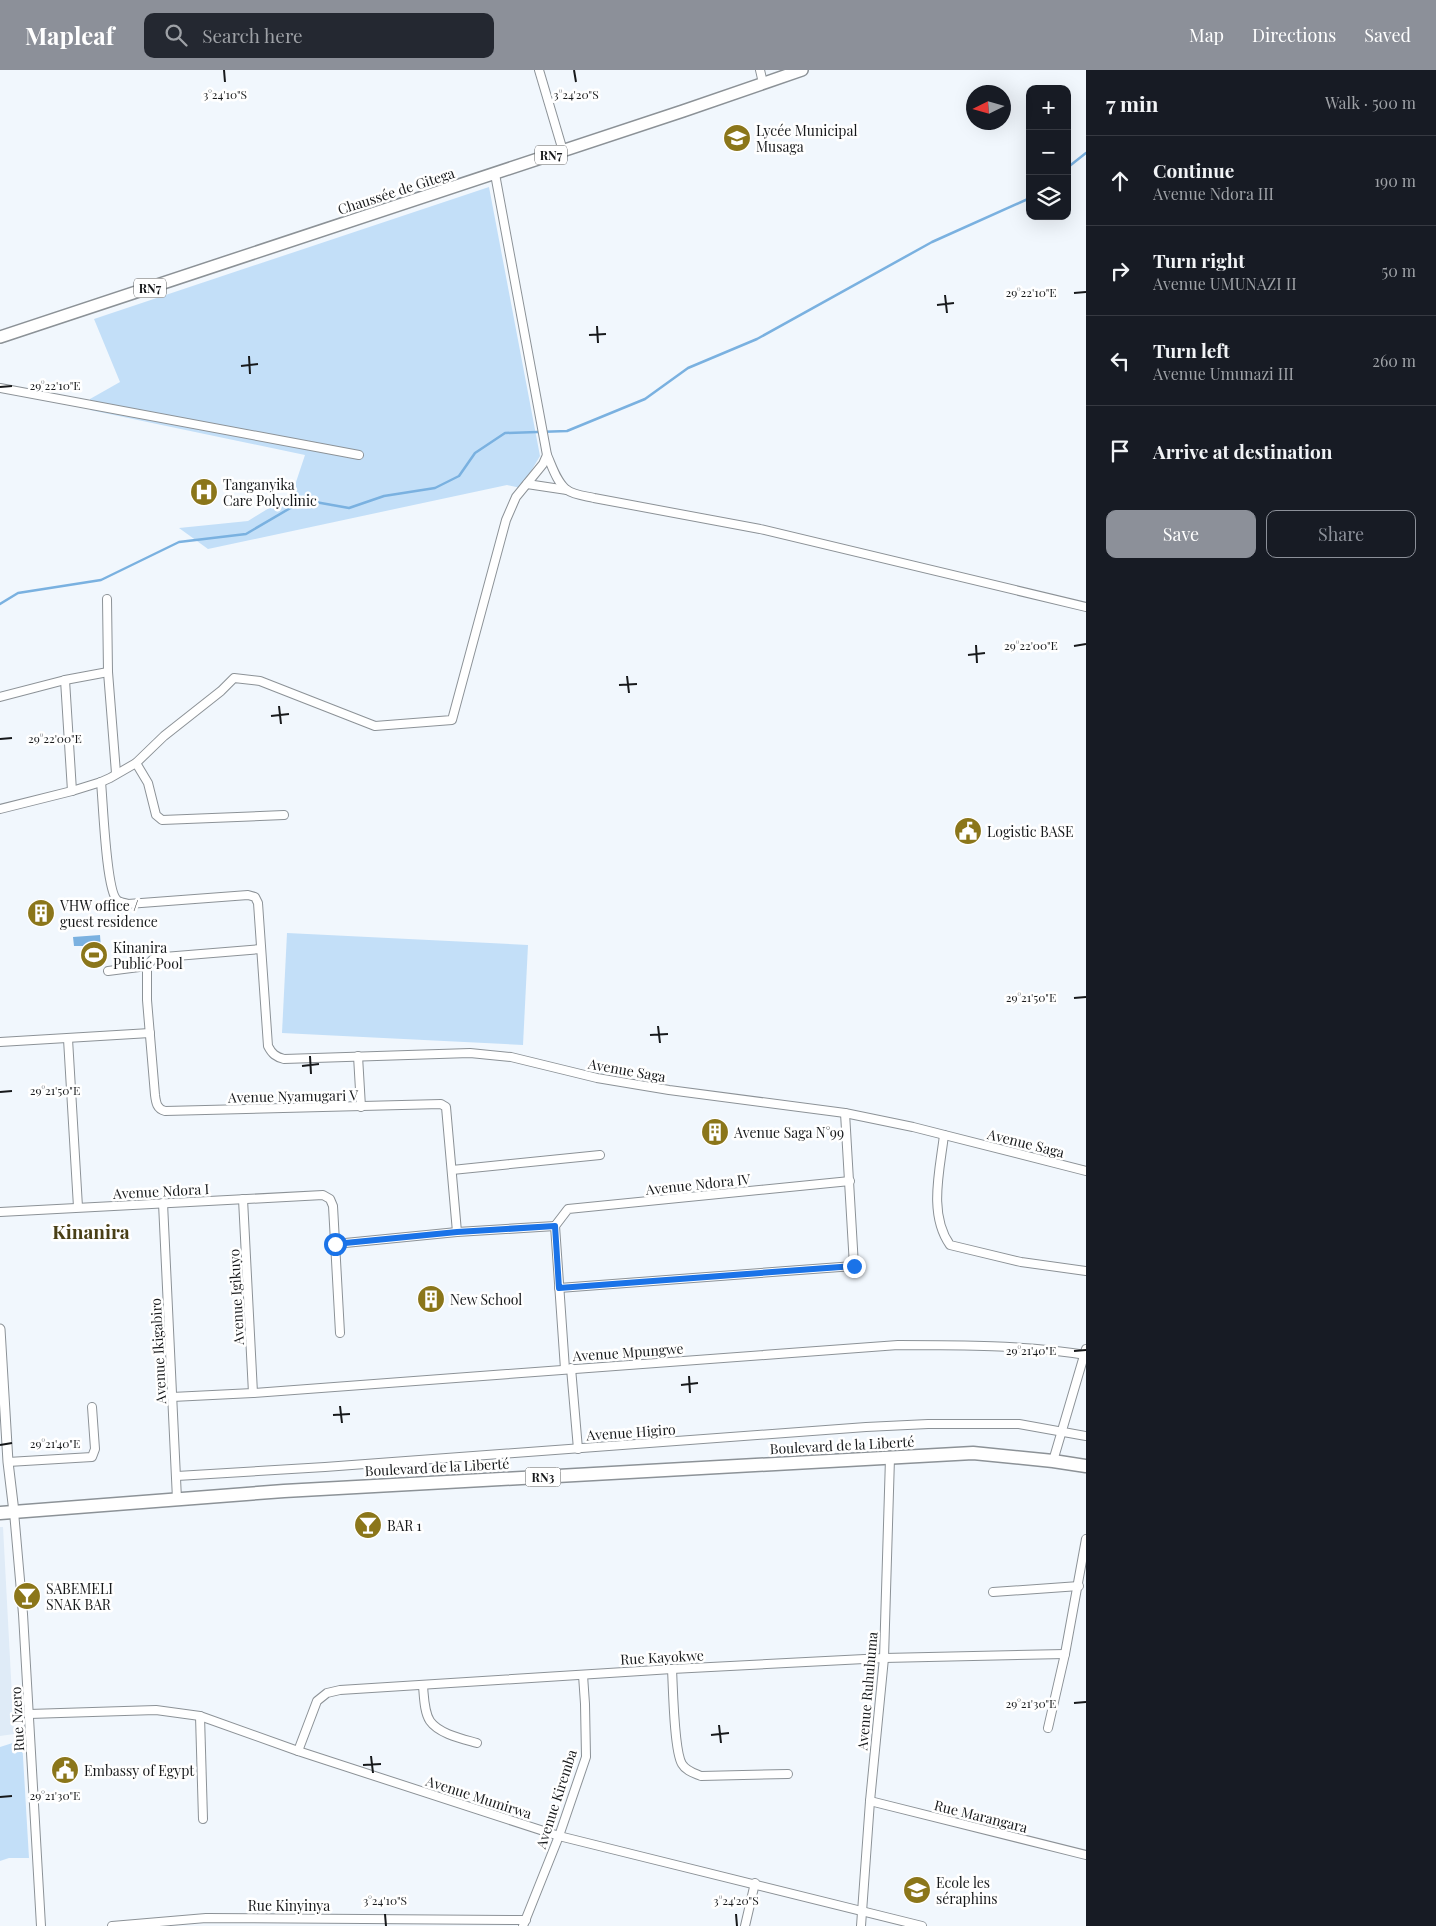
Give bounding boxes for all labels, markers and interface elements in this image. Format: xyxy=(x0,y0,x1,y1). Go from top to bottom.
search box xyxy=(144,13,494,58)
text: Mapleaf xyxy=(25,19,114,51)
icon: search xyxy=(162,21,190,49)
text: Search here xyxy=(202,22,303,48)
text: Map xyxy=(1189,23,1224,47)
text: Directions xyxy=(1252,23,1336,47)
text: Saved xyxy=(1364,23,1411,47)
north arrow xyxy=(966,85,1011,130)
map controls xyxy=(1026,85,1071,220)
button: + xyxy=(1026,85,1071,130)
text: 3°24'10"S xyxy=(203,86,247,102)
text: 3°24'20"S xyxy=(553,86,599,102)
text: 7 min xyxy=(1106,89,1159,117)
text: Walk · 500 m xyxy=(1325,92,1416,113)
place label: Lycée Municipal Musaga xyxy=(756,121,857,156)
school or university icon: Lycée Municipal Musaga xyxy=(722,123,752,153)
button: − xyxy=(1026,130,1071,175)
road number: RN7 xyxy=(535,146,567,164)
text: Continue xyxy=(1153,157,1234,183)
street label: Chaussée de Gitega xyxy=(335,163,457,219)
icon: ahead xyxy=(1106,167,1134,195)
text: 190 m xyxy=(1374,170,1416,191)
button: layers xyxy=(1026,175,1071,220)
text: Avenue Ndora III xyxy=(1153,183,1274,204)
text: Turn right xyxy=(1153,247,1245,273)
icon: right xyxy=(1106,257,1134,285)
text: 50 m xyxy=(1382,260,1416,281)
text: Avenue UMUNAZI II xyxy=(1153,273,1297,294)
road number: RN7 xyxy=(134,278,166,298)
text: 29°22'10"E xyxy=(1005,284,1057,300)
text: Turn left xyxy=(1153,337,1230,363)
icon: left xyxy=(1106,347,1134,375)
text: 260 m xyxy=(1372,350,1416,371)
text: Avenue Umunazi III xyxy=(1153,363,1294,384)
text: 29°22'10"E xyxy=(29,377,81,393)
icon: arrive xyxy=(1106,437,1134,465)
text: Arrive at destination xyxy=(1153,438,1333,464)
place label: Tanganyika Care Polyclinic xyxy=(223,475,317,510)
hospital icon: Tanganyika Care Polyclinic xyxy=(189,477,219,507)
button: Save xyxy=(1106,510,1256,558)
button: Share xyxy=(1266,510,1416,558)
text: 29°22'00"E xyxy=(1004,637,1058,653)
text: 29°22'00"E xyxy=(28,730,82,746)
public building icon: Logistic BASE xyxy=(953,816,983,846)
place label: Logistic BASE xyxy=(987,822,1074,841)
place label: VHW office / guest residence xyxy=(59,896,158,931)
building icon: VHW office / guest residence xyxy=(26,898,56,928)
place label: Kinanira Public Pool xyxy=(113,938,183,973)
sports icon: Kinanira Public Pool xyxy=(79,940,109,970)
text: 29°21'50"E xyxy=(1006,989,1056,1005)
street label: Avenue Saga xyxy=(586,1054,667,1086)
text: 29°21'50"E xyxy=(30,1082,80,1098)
street label: Avenue Nyamugari V xyxy=(227,1085,358,1107)
building icon: Avenue Saga N°99 xyxy=(700,1117,730,1147)
place label: Avenue Saga N°99 xyxy=(733,1123,844,1142)
street label: Avenue Saga xyxy=(985,1124,1066,1162)
street label: Avenue Ndora IV xyxy=(644,1169,751,1199)
street label: Avenue Ndora I xyxy=(111,1179,210,1203)
district label: Kinanira xyxy=(52,1218,130,1244)
route start xyxy=(324,1233,347,1256)
street label: Avenue Igikuyo xyxy=(224,1248,248,1347)
route end xyxy=(843,1255,866,1278)
building icon: New School xyxy=(416,1284,446,1314)
place label: New School xyxy=(450,1290,522,1309)
street label: Avenue Ikigabiro xyxy=(146,1297,170,1405)
street label: Avenue Mpungwe xyxy=(571,1339,684,1365)
text: 29°21'40"E xyxy=(1006,1342,1056,1358)
street label: Avenue Higiro xyxy=(585,1419,677,1445)
street label: Boulevard de la Liberté xyxy=(769,1432,915,1458)
text: 29°21'40"E xyxy=(30,1435,80,1451)
street label: Boulevard de la Liberté xyxy=(364,1454,510,1480)
road number: RN3 xyxy=(526,1468,560,1486)
bar icon: BAR 1 xyxy=(353,1510,383,1540)
place label: BAR 1 xyxy=(387,1516,422,1535)
place label: SABEMELI SNAK BAR xyxy=(46,1579,113,1614)
bar icon: SABEMELI SNAK BAR xyxy=(12,1581,42,1611)
street label: Avenue Ruhuhuma xyxy=(852,1631,882,1752)
street label: Rue Kayokwe xyxy=(620,1645,704,1669)
street label: Rue Nzero xyxy=(6,1686,28,1752)
text: 29°21'30"E xyxy=(1006,1695,1056,1711)
street label: Avenue Kiremba xyxy=(531,1747,581,1852)
public building icon: Embassy of Egypt xyxy=(50,1755,80,1785)
place label: Embassy of Egypt xyxy=(84,1761,195,1780)
street label: Avenue Mumirwa xyxy=(423,1771,534,1823)
text: 29°21'30"E xyxy=(30,1787,80,1803)
street label: Rue Marangara xyxy=(932,1795,1030,1837)
place label: Ecole les séraphins xyxy=(936,1873,998,1908)
school or university icon: Ecole les séraphins xyxy=(902,1875,932,1905)
text: 3°24'10"S xyxy=(363,1892,407,1908)
text: 3°24'20"S xyxy=(713,1892,759,1908)
street label: Rue Kinyinya xyxy=(248,1896,330,1915)

